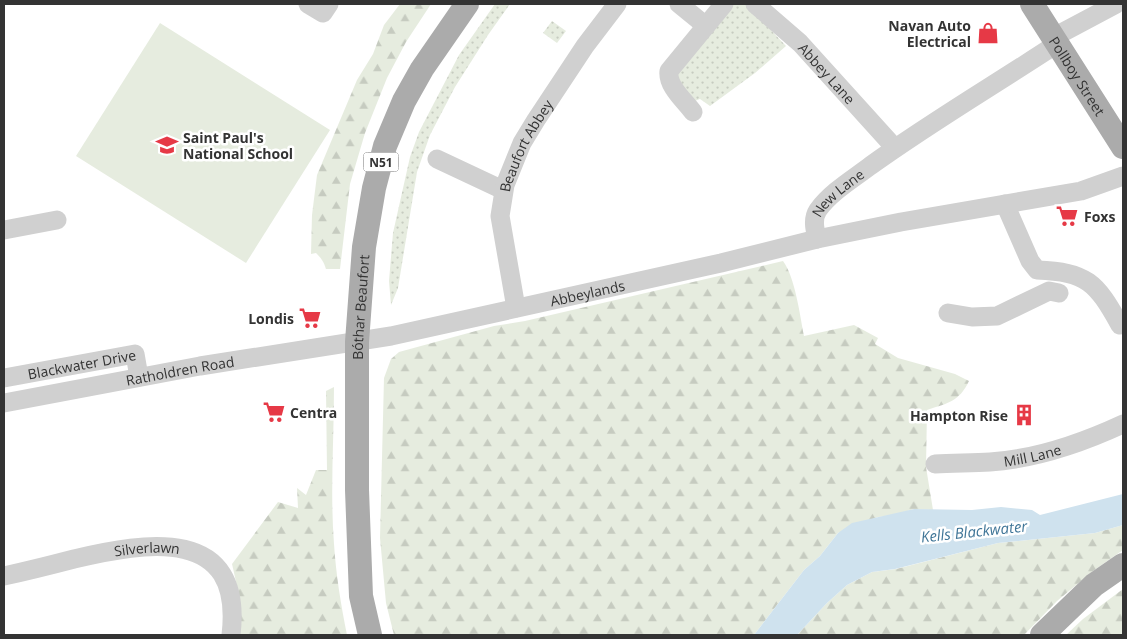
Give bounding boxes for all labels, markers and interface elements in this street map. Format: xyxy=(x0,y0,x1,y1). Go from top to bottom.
place label: Navan Auto Electrical xyxy=(888,16,971,51)
shop icon: Navan Auto Electrical xyxy=(975,20,1001,46)
street label: Pollboy Street xyxy=(1045,32,1110,119)
street label: Abbey Lane xyxy=(795,38,860,108)
street label: Beaufort Abbey xyxy=(495,95,557,193)
place label: Saint Paul's National School xyxy=(183,128,293,163)
school or university icon: Saint Paul's National School xyxy=(154,132,180,158)
road number: N51 xyxy=(364,152,398,172)
street label: New Lane xyxy=(807,164,868,220)
supermarket icon: Foxs xyxy=(1054,203,1080,229)
place label: Foxs xyxy=(1084,207,1115,226)
street label: Bóthar Beaufort xyxy=(348,254,373,360)
street label: Abbeylands xyxy=(548,275,627,310)
supermarket icon: Londis xyxy=(297,305,323,331)
place label: Londis xyxy=(248,309,294,328)
street label: Blackwater Drive xyxy=(26,345,137,383)
street label: Ratholdren Road xyxy=(124,351,236,389)
supermarket icon: Centra xyxy=(261,399,287,425)
building icon: Hampton Rise xyxy=(1011,402,1037,428)
place label: Centra xyxy=(290,403,337,422)
place label: Hampton Rise xyxy=(910,406,1008,425)
street label: Mill Lane xyxy=(1002,439,1064,470)
water label: Kells Blackwater xyxy=(920,515,1029,547)
street label: Silverlawn xyxy=(113,537,181,560)

